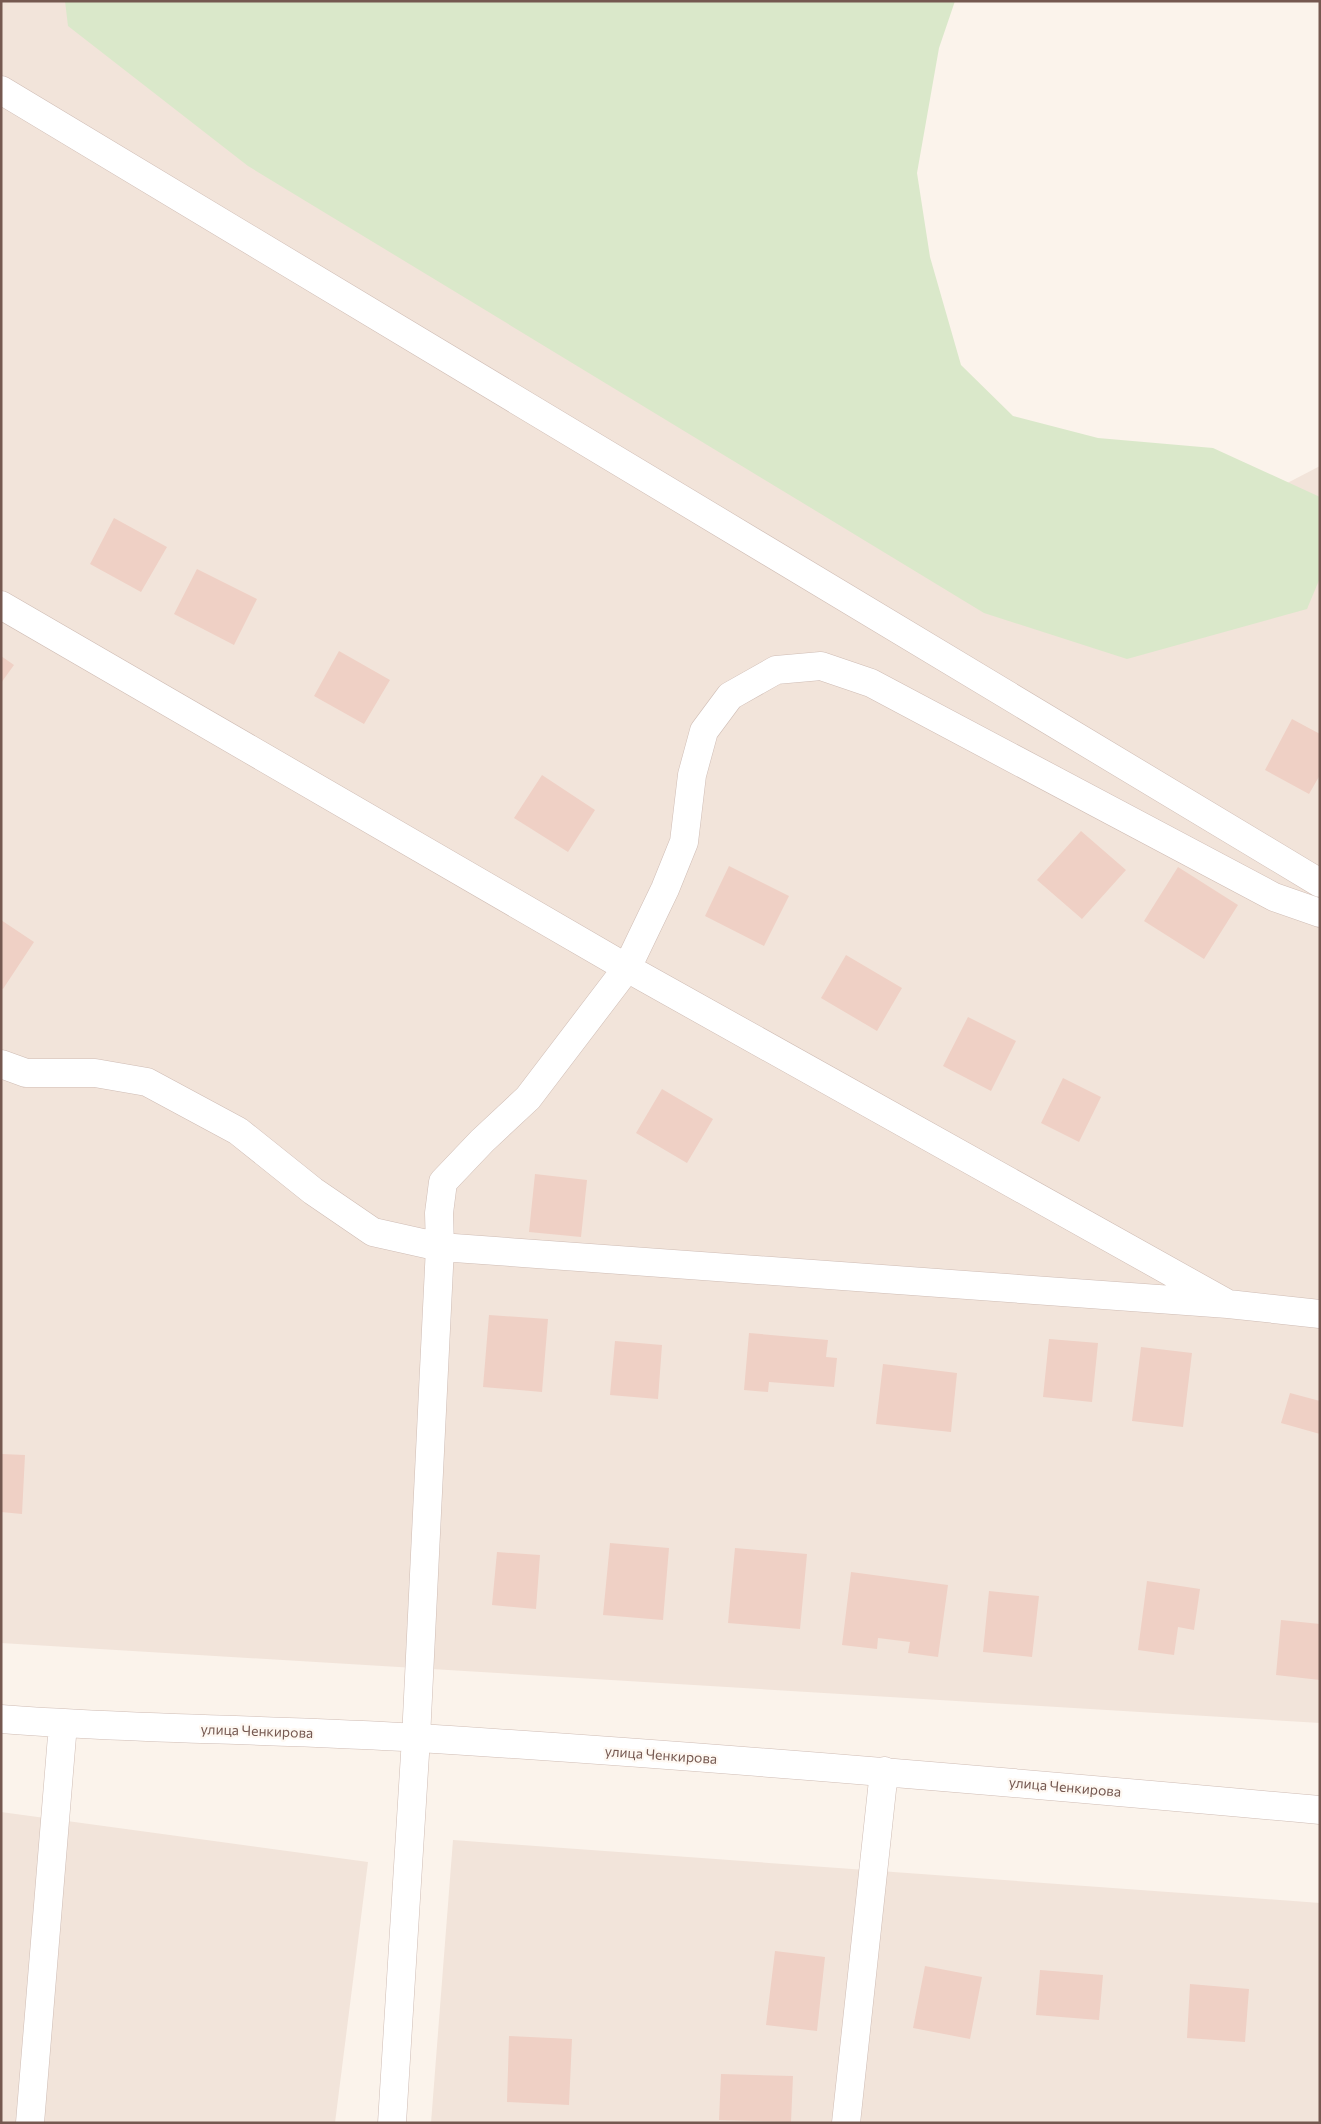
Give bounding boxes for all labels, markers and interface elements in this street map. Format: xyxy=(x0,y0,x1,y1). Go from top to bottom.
street label: улица Ченкирова xyxy=(200,1720,314,1741)
street label: улица Ченкирова xyxy=(604,1742,718,1767)
street label: улица Ченкирова xyxy=(1008,1773,1122,1800)

